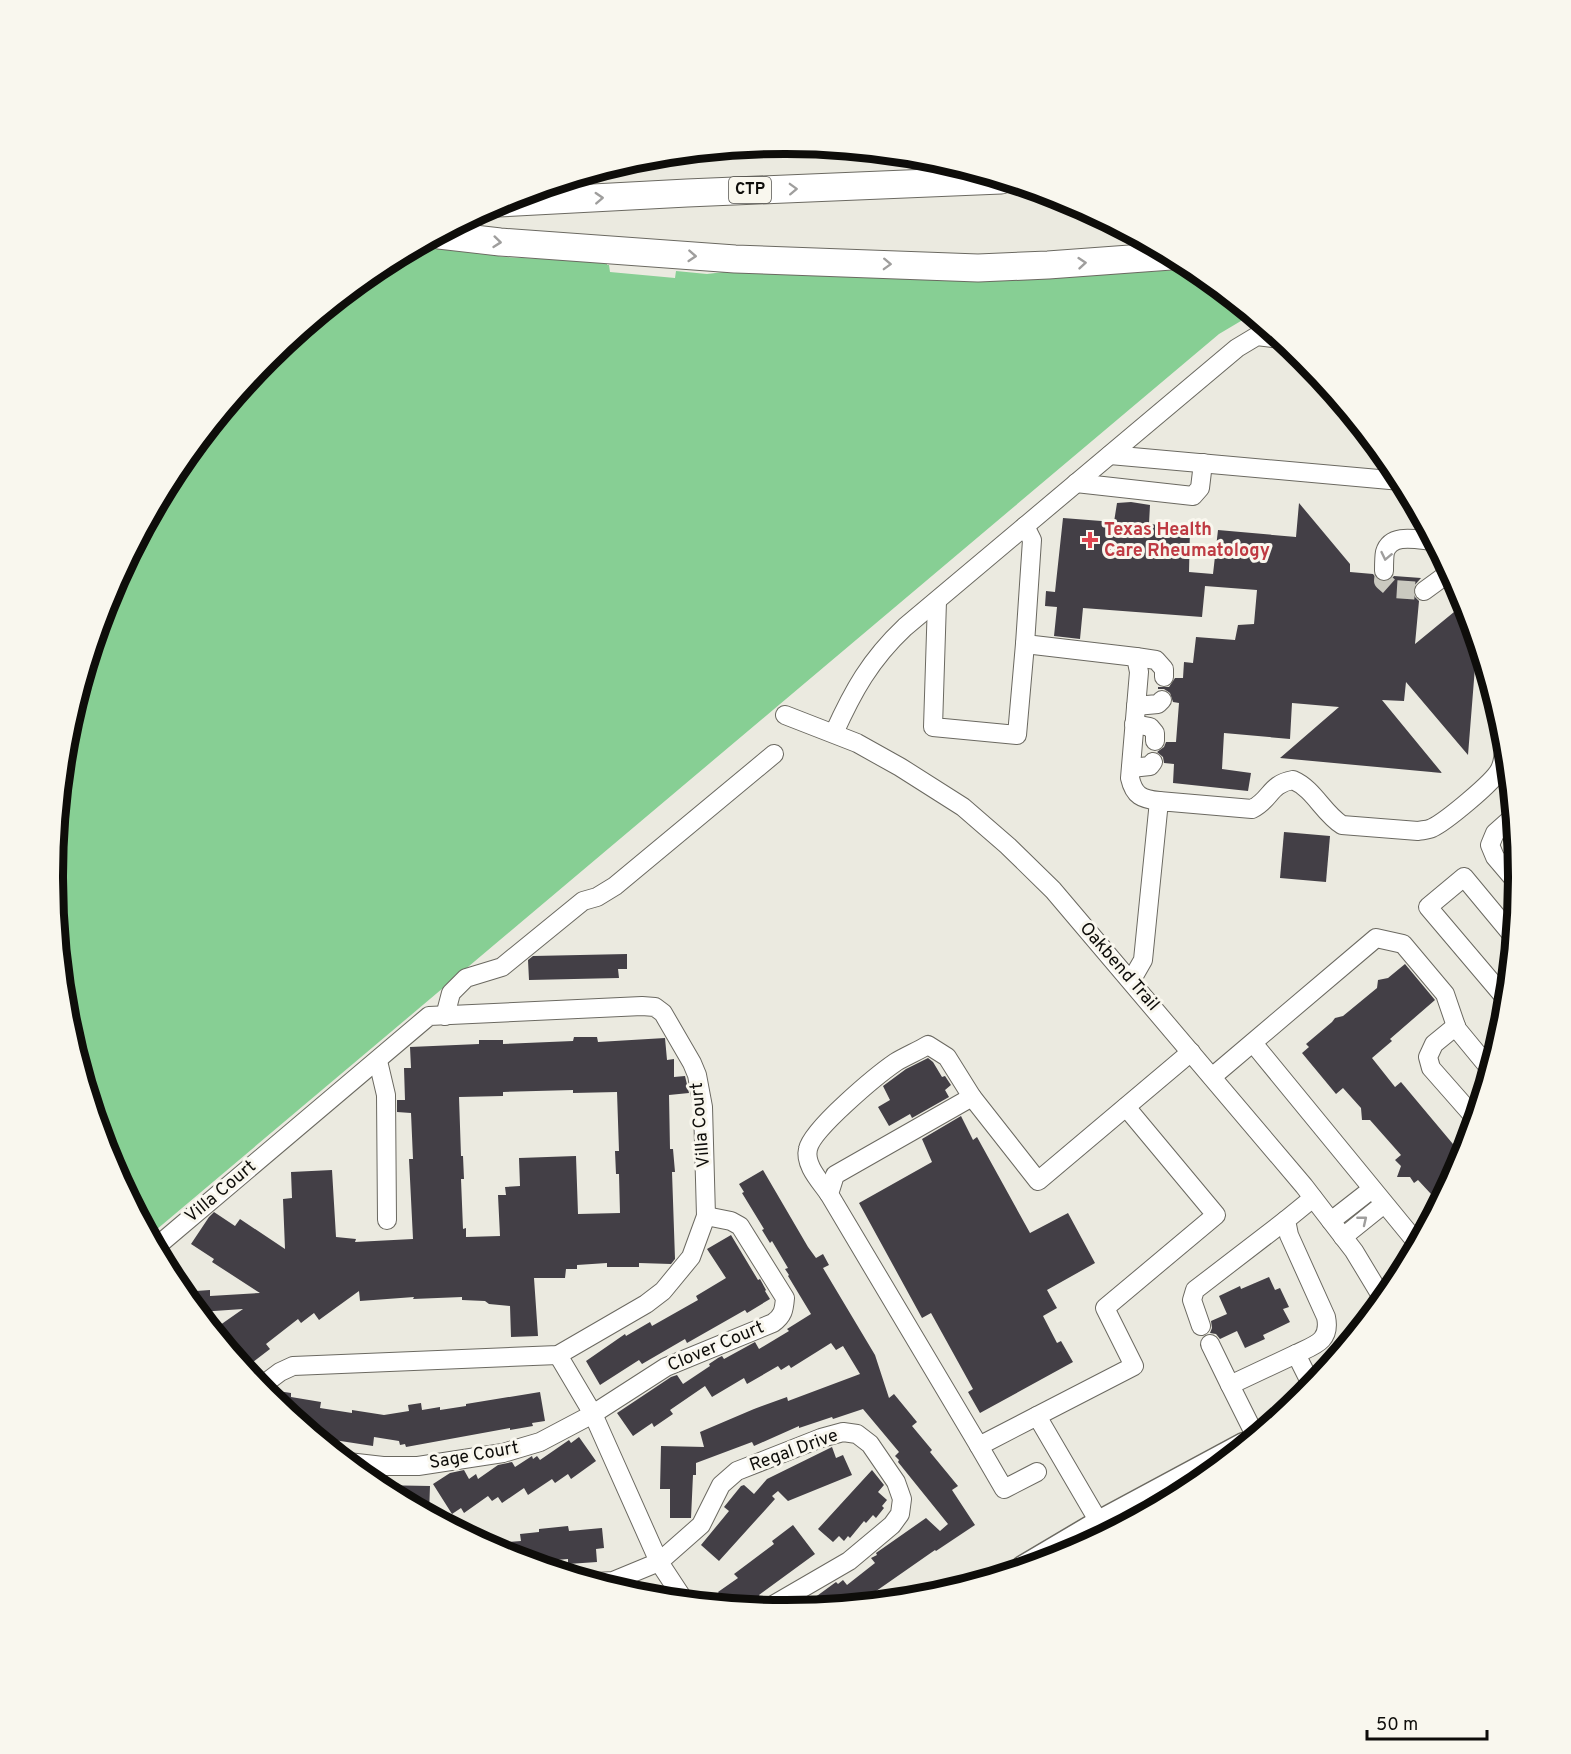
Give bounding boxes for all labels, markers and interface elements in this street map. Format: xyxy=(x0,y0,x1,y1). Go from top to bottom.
road number: CTP xyxy=(729,177,771,203)
one-way arrow xyxy=(789,182,798,195)
one-way arrow xyxy=(594,191,603,204)
one-way arrow xyxy=(493,235,502,248)
one-way arrow xyxy=(687,249,696,262)
one-way arrow xyxy=(1077,257,1086,270)
one-way arrow xyxy=(882,258,891,271)
place label: Texas Health Care Rheumatology xyxy=(1104,519,1270,563)
marker: Texas Health Care Rheumatology xyxy=(1081,531,1099,549)
one-way arrow xyxy=(1381,551,1394,561)
street label: Oakbend Trail xyxy=(1074,918,1164,1016)
street label: Villa Court xyxy=(686,1081,716,1169)
street label: Villa Court xyxy=(181,1156,261,1228)
one-way arrow xyxy=(1356,1217,1367,1228)
street label: Clover Court xyxy=(664,1316,768,1378)
street label: Regal Drive xyxy=(746,1424,842,1478)
street label: Sage Court xyxy=(427,1437,521,1475)
scale bar xyxy=(1367,1703,1487,1741)
text: 50 m xyxy=(1376,1714,1418,1737)

